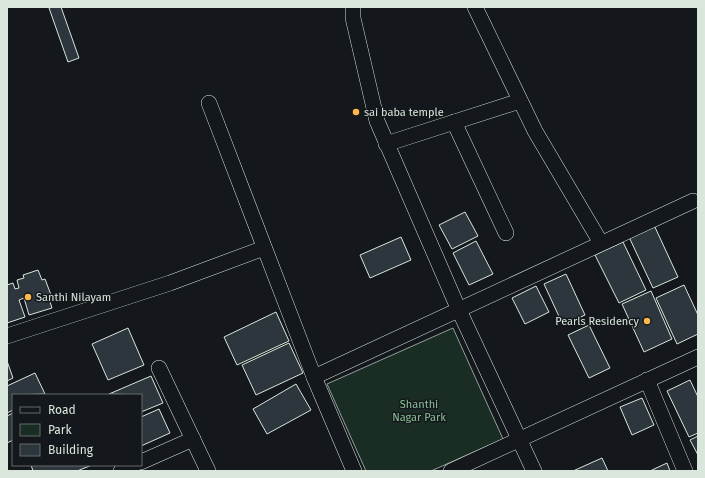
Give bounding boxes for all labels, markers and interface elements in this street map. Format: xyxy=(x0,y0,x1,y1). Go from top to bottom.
place label: sai baba temple xyxy=(364,106,444,119)
marker: sai baba temple xyxy=(351,107,361,117)
place label: Santhi Nilayam xyxy=(36,291,111,304)
marker: Santhi Nilayam xyxy=(23,292,33,302)
place label: Pearls Residency xyxy=(555,315,640,328)
marker: Pearls Residency xyxy=(642,316,652,326)
legend xyxy=(12,394,142,466)
park label: Shanthi Nagar Park xyxy=(392,398,446,424)
text: Road xyxy=(48,403,76,417)
text: Park xyxy=(48,423,72,437)
text: Building xyxy=(48,443,94,457)

